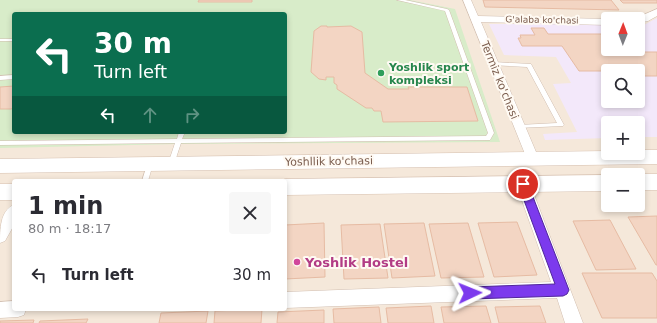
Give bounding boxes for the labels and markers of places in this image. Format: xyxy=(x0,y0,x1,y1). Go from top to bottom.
place label: Yoshlik sport kompleksi xyxy=(388,61,469,87)
marker: Yoshlik sport kompleksi xyxy=(376,68,386,78)
pin xyxy=(506,167,540,201)
place label: Yoshlik Hostel xyxy=(304,255,408,270)
marker: Yoshlik Hostel xyxy=(292,257,302,267)

